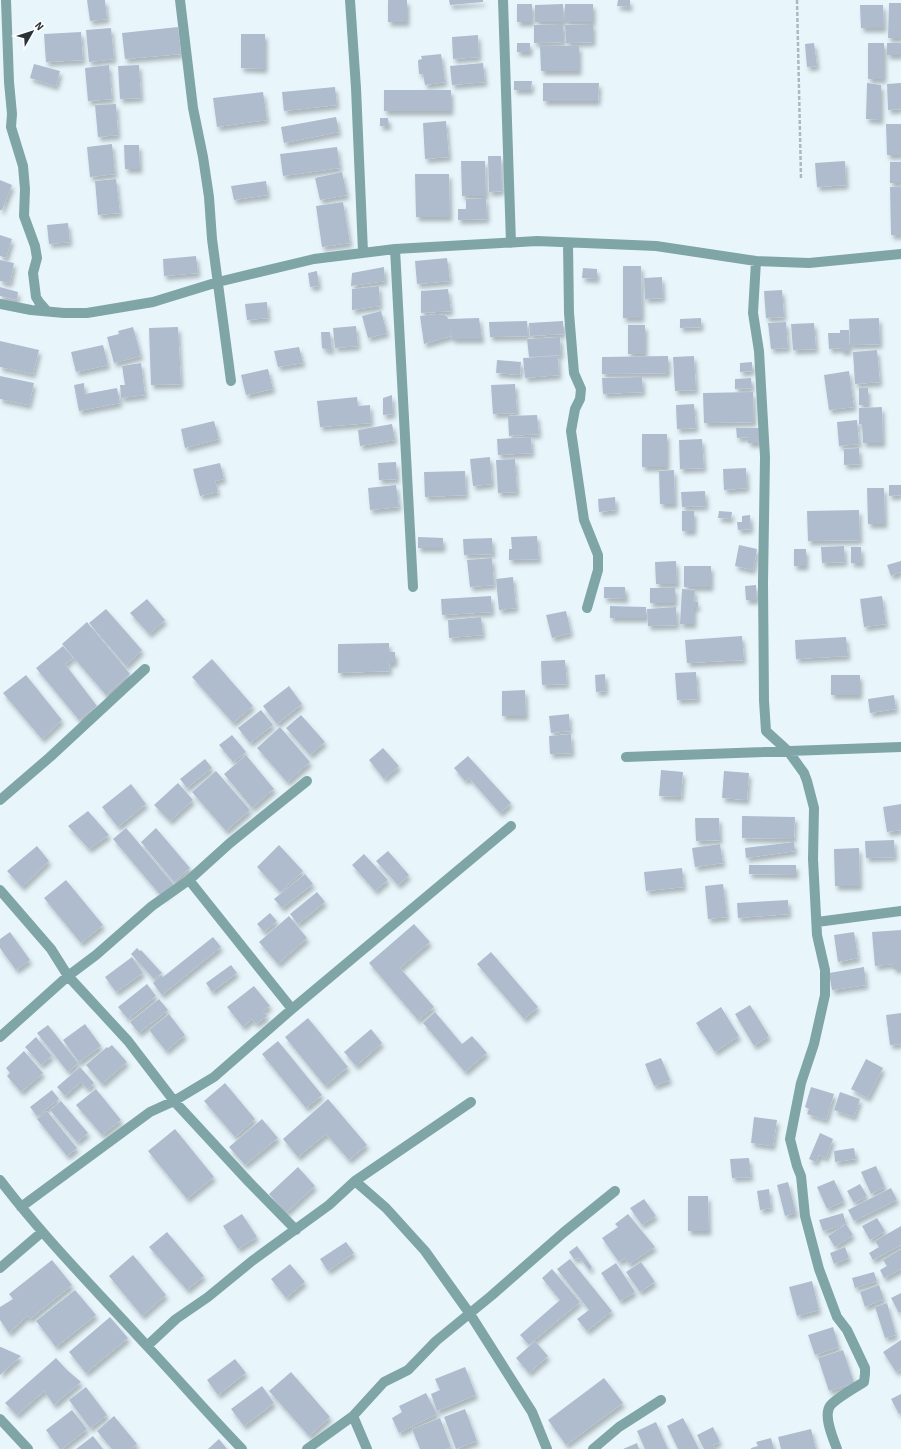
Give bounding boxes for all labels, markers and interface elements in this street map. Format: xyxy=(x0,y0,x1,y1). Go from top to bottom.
north arrow xyxy=(12,12,52,52)
text: N xyxy=(31,18,48,34)

